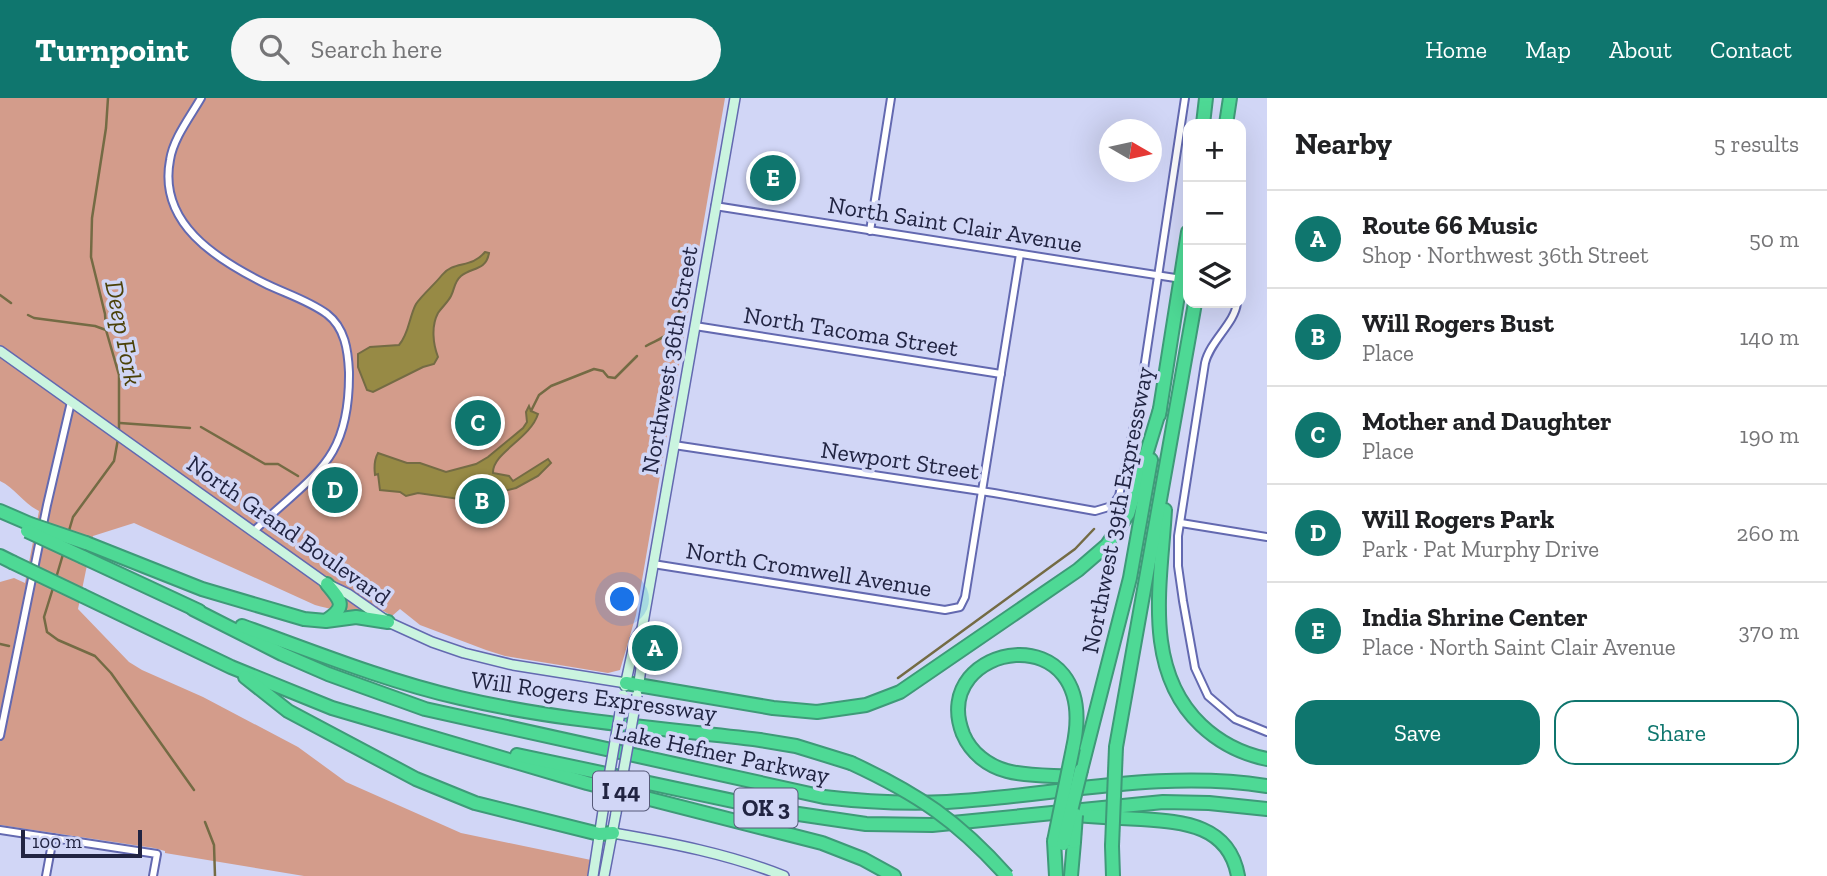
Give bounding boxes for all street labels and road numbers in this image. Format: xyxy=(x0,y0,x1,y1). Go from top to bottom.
street label: North Saint Clair Avenue xyxy=(826,190,1084,258)
street label: Northwest 36th Street xyxy=(635,244,703,476)
street label: North Tacoma Street xyxy=(742,300,960,362)
street label: Northwest 39th Expressway xyxy=(1075,363,1159,656)
street label: Newport Street xyxy=(819,435,981,485)
street label: North Grand Boulevard xyxy=(181,449,397,611)
street label: North Cromwell Avenue xyxy=(684,535,934,603)
street label: Will Rogers Expressway xyxy=(469,664,720,728)
street label: Lake Hefner Parkway xyxy=(612,716,833,790)
road number: I 44 xyxy=(593,772,649,810)
road number: OK 3 xyxy=(734,788,798,828)

